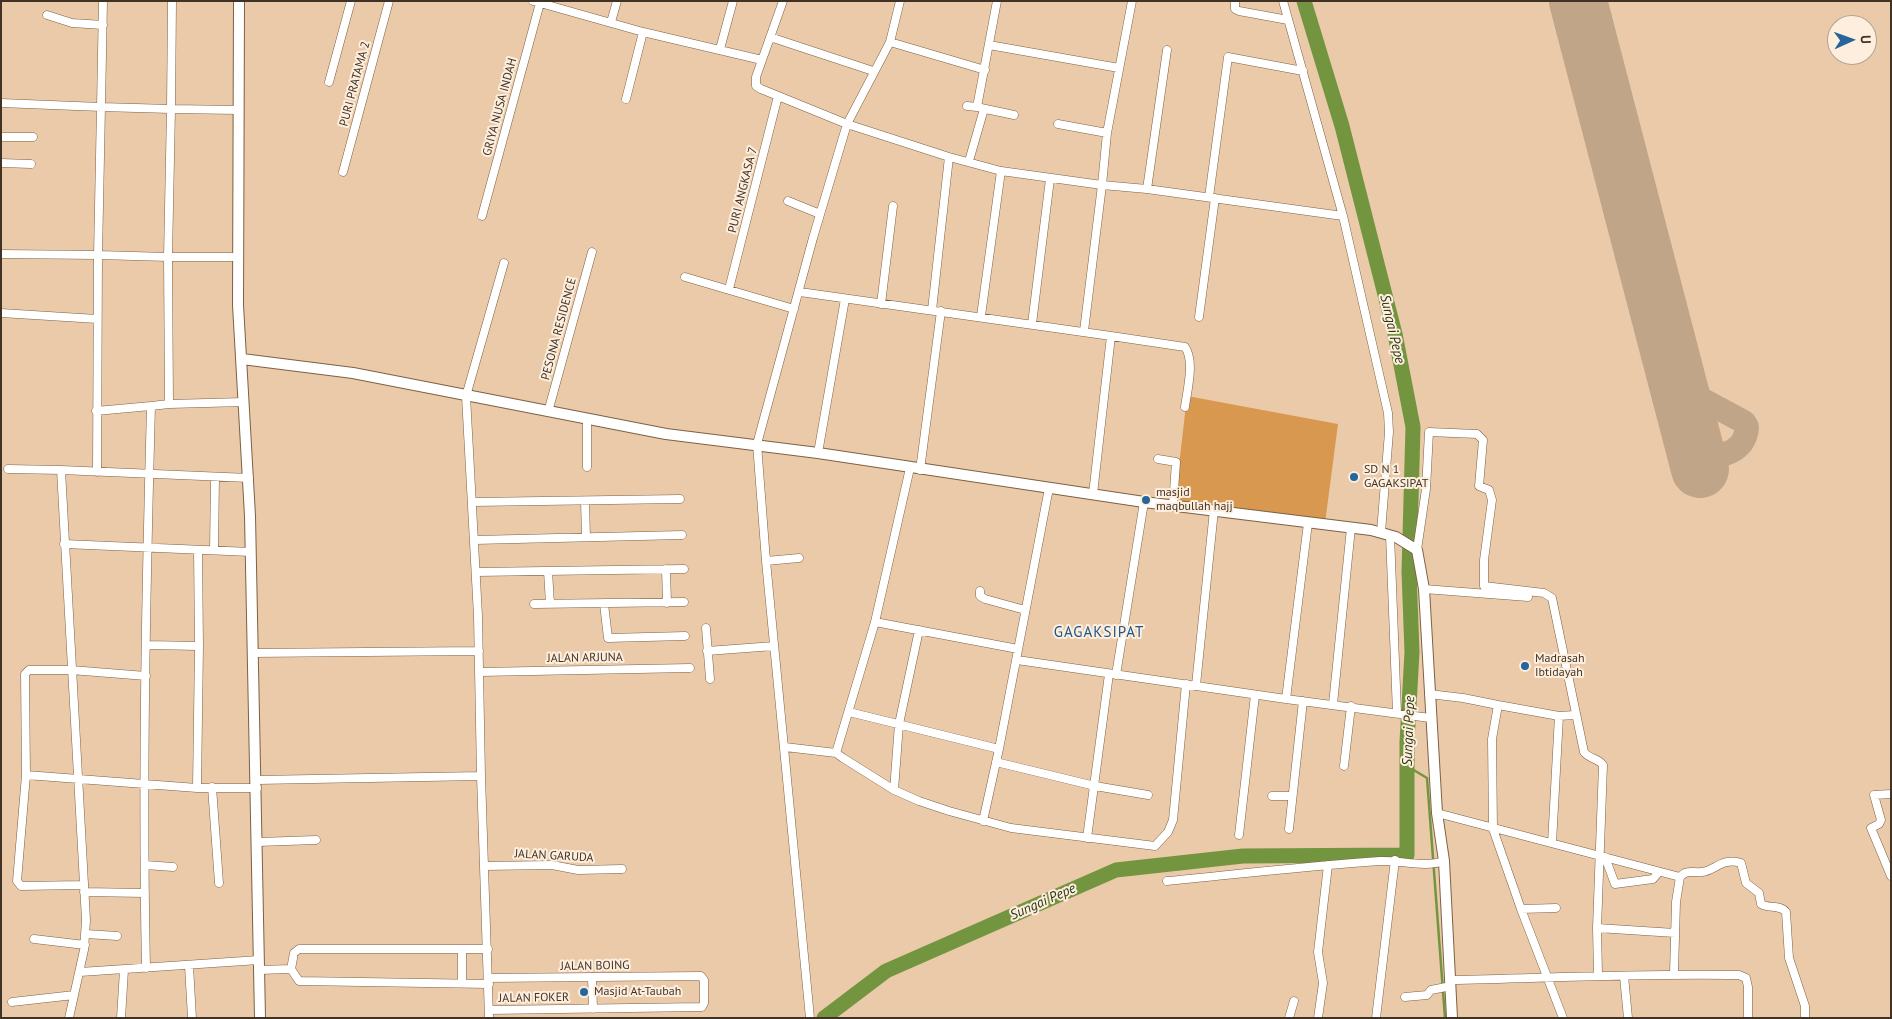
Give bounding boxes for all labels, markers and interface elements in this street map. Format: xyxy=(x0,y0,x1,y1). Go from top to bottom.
north arrow xyxy=(1827,15,1877,65)
text: U xyxy=(1857,35,1875,44)
street label: PURI PRATAMA 2 xyxy=(337,40,373,128)
street label: GRIYA NUSA INDAH xyxy=(480,56,520,158)
street label: PURI ANGKASA 7 xyxy=(725,146,761,234)
street label: PESONA RESIDENCE xyxy=(538,276,580,382)
water label: Sungai Pepe xyxy=(1376,293,1408,365)
place label: SD N 1 GAGAKSIPAT xyxy=(1364,463,1428,491)
marker: SD N 1 GAGAKSIPAT xyxy=(1348,471,1360,483)
place label: masjid maqbullah hajj xyxy=(1156,486,1233,514)
marker: masjid maqbullah hajj xyxy=(1140,494,1152,506)
district label: GAGAKSIPAT xyxy=(1052,624,1146,642)
street label: JALAN ARJUNA xyxy=(547,650,623,666)
place label: Madrasah Ibtidayah xyxy=(1535,652,1584,680)
marker: Madrasah Ibtidayah xyxy=(1519,660,1531,672)
water label: Sungai Pepe xyxy=(1399,696,1419,766)
street label: JALAN GARUDA xyxy=(514,847,594,865)
water label: Sungai Pepe xyxy=(1007,880,1079,924)
street label: JALAN BOING xyxy=(560,958,630,974)
place label: Masjid At-Taubah xyxy=(594,985,681,999)
marker: Masjid At-Taubah xyxy=(578,986,590,998)
street label: JALAN FOKER xyxy=(499,990,569,1006)

